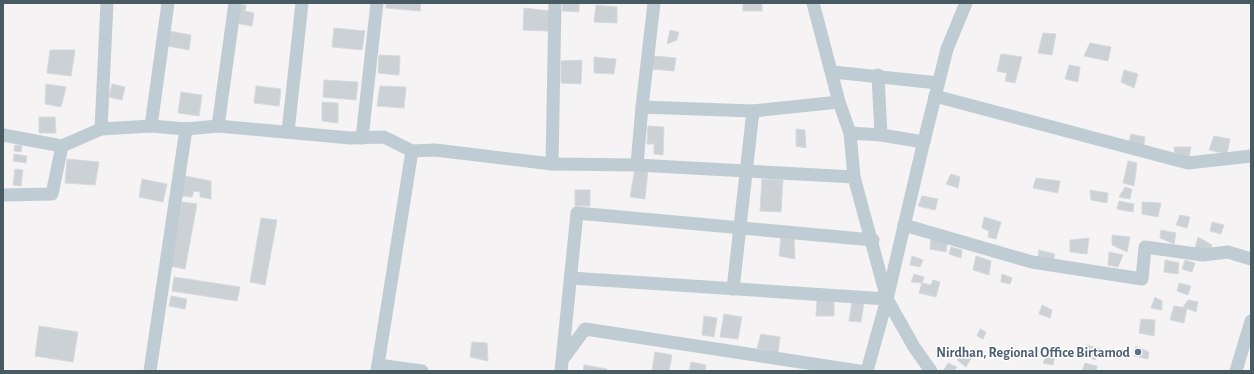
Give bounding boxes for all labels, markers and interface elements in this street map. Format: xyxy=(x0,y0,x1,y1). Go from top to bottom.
place label: Nirdhan, Regional Office Birtamod xyxy=(936,346,1131,360)
marker: Nirdhan, Regional Office Birtamod xyxy=(1133,347,1143,357)

